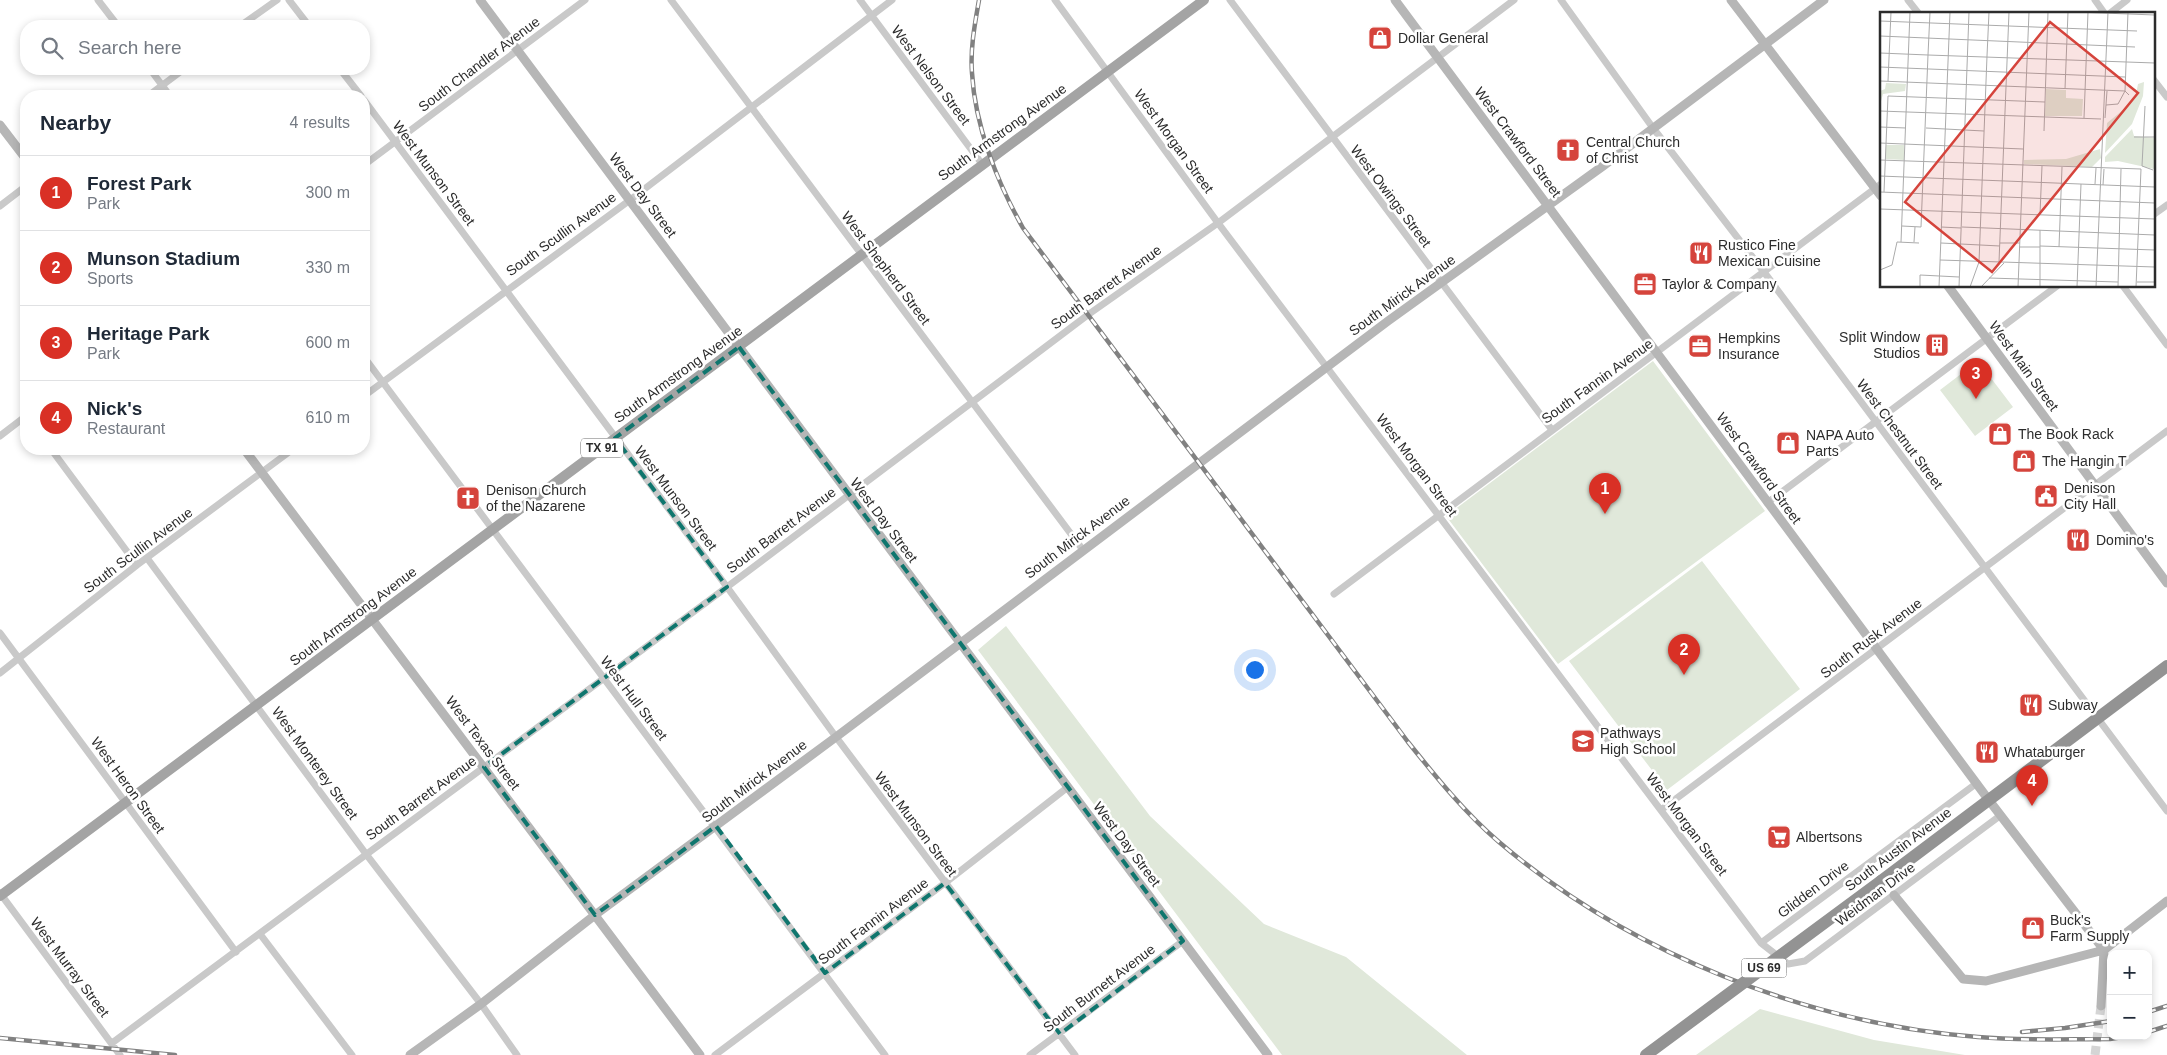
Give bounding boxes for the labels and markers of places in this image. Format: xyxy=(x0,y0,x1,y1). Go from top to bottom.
shop icon: Dollar General xyxy=(1367,25,1393,51)
place label: Dollar General xyxy=(1398,30,1488,46)
place label: Central Church of Christ xyxy=(1586,134,1680,166)
church icon: Central Church of Christ xyxy=(1555,137,1581,163)
place label: Rustico Fine Mexican Cuisine xyxy=(1718,237,1821,269)
restaurant icon: Rustico Fine Mexican Cuisine xyxy=(1688,240,1714,266)
office icon: Taylor & Company xyxy=(1632,271,1658,297)
place label: Taylor & Company xyxy=(1662,276,1776,292)
place label: Split Window Studios xyxy=(1839,329,1921,361)
place label: Hempkins Insurance xyxy=(1718,330,1780,362)
building icon: Split Window Studios xyxy=(1924,332,1950,358)
office icon: Hempkins Insurance xyxy=(1687,333,1713,359)
pin: 3 xyxy=(1960,358,1992,399)
shop icon: The Book Rack xyxy=(1987,421,2013,447)
place label: The Book Rack xyxy=(2018,426,2115,442)
place label: NAPA Auto Parts xyxy=(1806,427,1874,459)
shop icon: NAPA Auto Parts xyxy=(1775,430,1801,456)
shop icon: The Hangin T xyxy=(2011,448,2037,474)
place label: The Hangin T xyxy=(2042,453,2127,469)
pin: 1 xyxy=(1589,473,1621,514)
place label: Denison City Hall xyxy=(2064,480,2116,512)
place label: Denison Church of the Nazarene xyxy=(486,482,586,514)
public building icon: Denison City Hall xyxy=(2033,483,2059,509)
church icon: Denison Church of the Nazarene xyxy=(455,485,481,511)
restaurant icon: Domino's xyxy=(2065,527,2091,553)
place label: Domino's xyxy=(2096,532,2154,548)
pin: 2 xyxy=(1668,634,1700,675)
restaurant icon: Subway xyxy=(2018,692,2044,718)
place label: Subway xyxy=(2048,697,2098,713)
place label: Pathways High School xyxy=(1600,725,1676,757)
school or university icon: Pathways High School xyxy=(1570,728,1596,754)
restaurant icon: Whataburger xyxy=(1974,739,2000,765)
place label: Whataburger xyxy=(2004,744,2085,760)
pin: 4 xyxy=(2016,765,2048,806)
supermarket icon: Albertsons xyxy=(1766,824,1792,850)
place label: Albertsons xyxy=(1796,829,1862,845)
place label: Buck's Farm Supply xyxy=(2050,912,2129,944)
shop icon: Buck's Farm Supply xyxy=(2020,915,2046,941)

